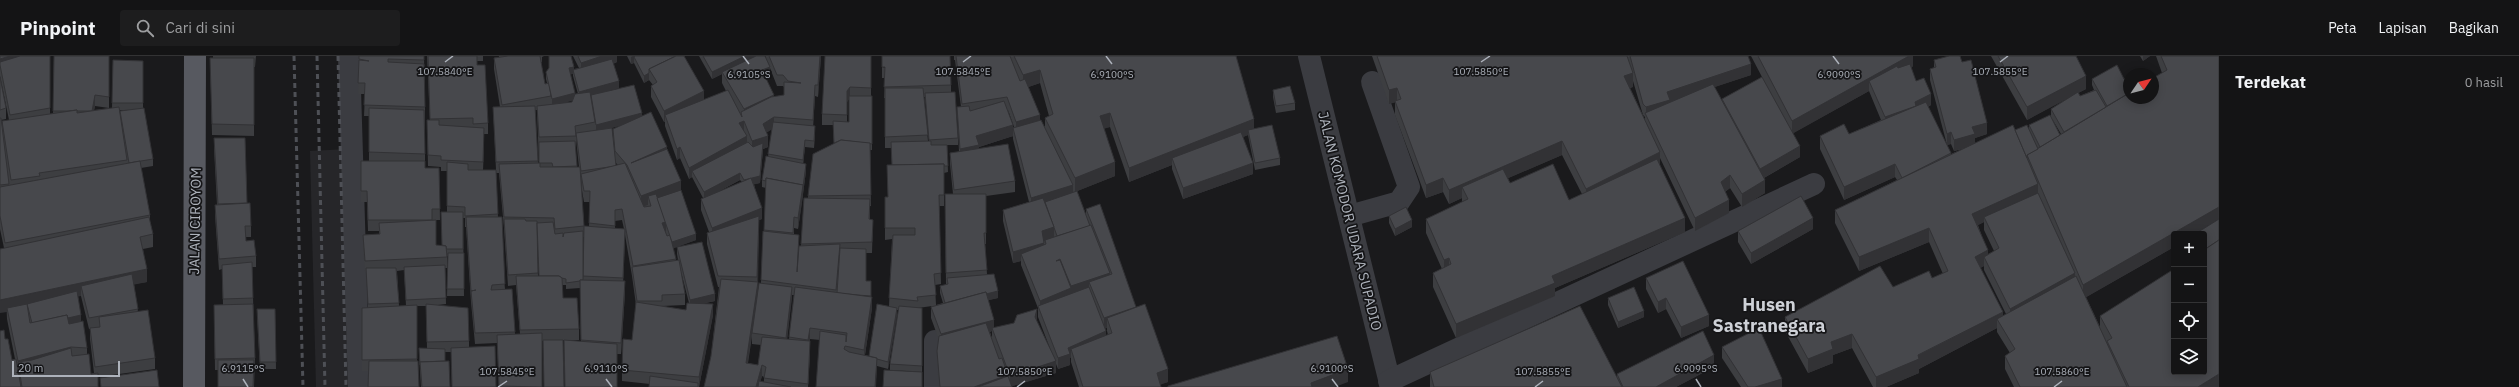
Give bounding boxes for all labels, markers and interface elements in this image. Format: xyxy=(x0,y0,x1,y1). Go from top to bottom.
search box xyxy=(120,10,400,46)
text: Pinpoint xyxy=(20,16,96,40)
icon: search xyxy=(134,17,156,39)
text: Cari di sini xyxy=(166,18,235,37)
text: Peta xyxy=(2328,19,2356,37)
text: Lapisan xyxy=(2378,19,2427,37)
text: Bagikan xyxy=(2449,19,2499,37)
text: 107.5840°E xyxy=(417,65,473,78)
text: 107.5845°E xyxy=(935,65,991,78)
text: 107.5850°E xyxy=(1453,65,1509,78)
text: 107.5855°E xyxy=(1972,65,2028,78)
text: 6.9105°S xyxy=(727,68,771,81)
text: 6.9100°S xyxy=(1090,68,1134,81)
text: 6.9090°S xyxy=(1817,68,1861,81)
north arrow xyxy=(2123,68,2159,104)
text: Terdekat xyxy=(2235,71,2306,93)
text: 0 hasil xyxy=(2465,74,2503,91)
street label: JALAN KOMODOR UDARA SUPADIO xyxy=(1314,110,1386,332)
street label: JALAN CIROYOM xyxy=(185,167,205,275)
map controls xyxy=(2171,231,2207,375)
button: + xyxy=(2171,231,2207,267)
button: − xyxy=(2171,267,2207,303)
district label: Husen Sastranegara xyxy=(1713,293,1825,337)
button: locate xyxy=(2171,303,2207,339)
button: layers xyxy=(2171,339,2207,375)
scale bar xyxy=(12,359,120,378)
text: 20 m xyxy=(18,361,43,375)
text: 6.9115°S xyxy=(221,362,265,375)
text: 6.9110°S xyxy=(584,362,628,375)
text: 6.9100°S xyxy=(1310,362,1354,375)
text: 6.9095°S xyxy=(1674,362,1718,375)
text: 107.5845°E xyxy=(479,365,535,378)
text: 107.5850°E xyxy=(997,365,1053,378)
text: 107.5855°E xyxy=(1515,365,1571,378)
text: 107.5860°E xyxy=(2034,365,2090,378)

